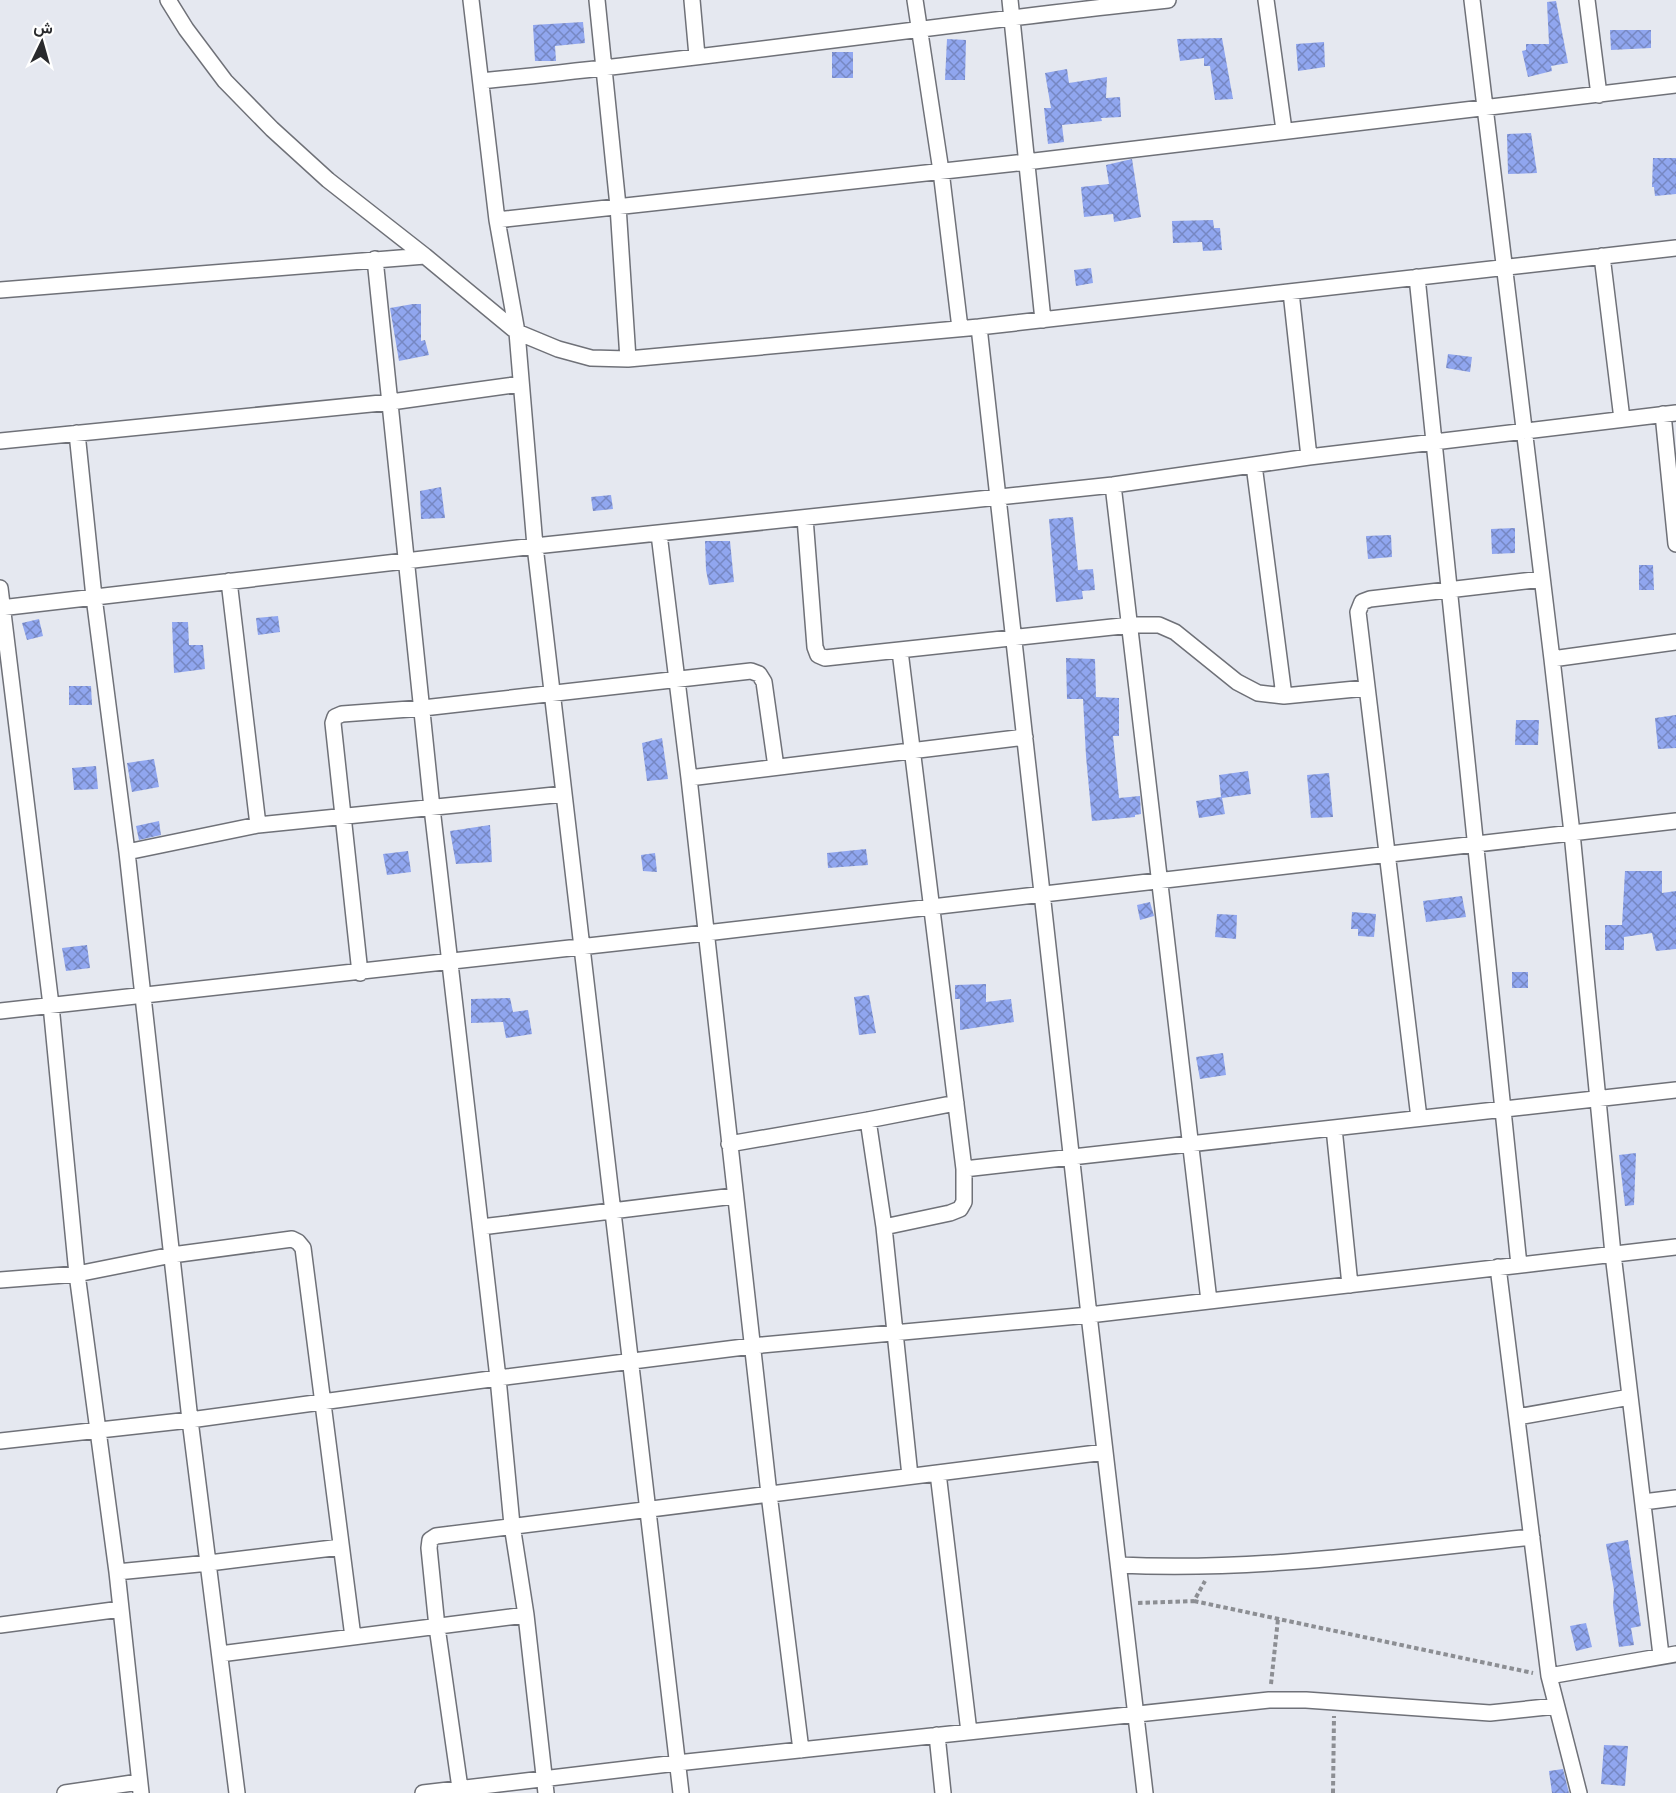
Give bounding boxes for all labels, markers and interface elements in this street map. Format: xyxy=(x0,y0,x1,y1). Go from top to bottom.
north arrow xyxy=(12,12,72,72)
text: ش xyxy=(33,15,54,40)

